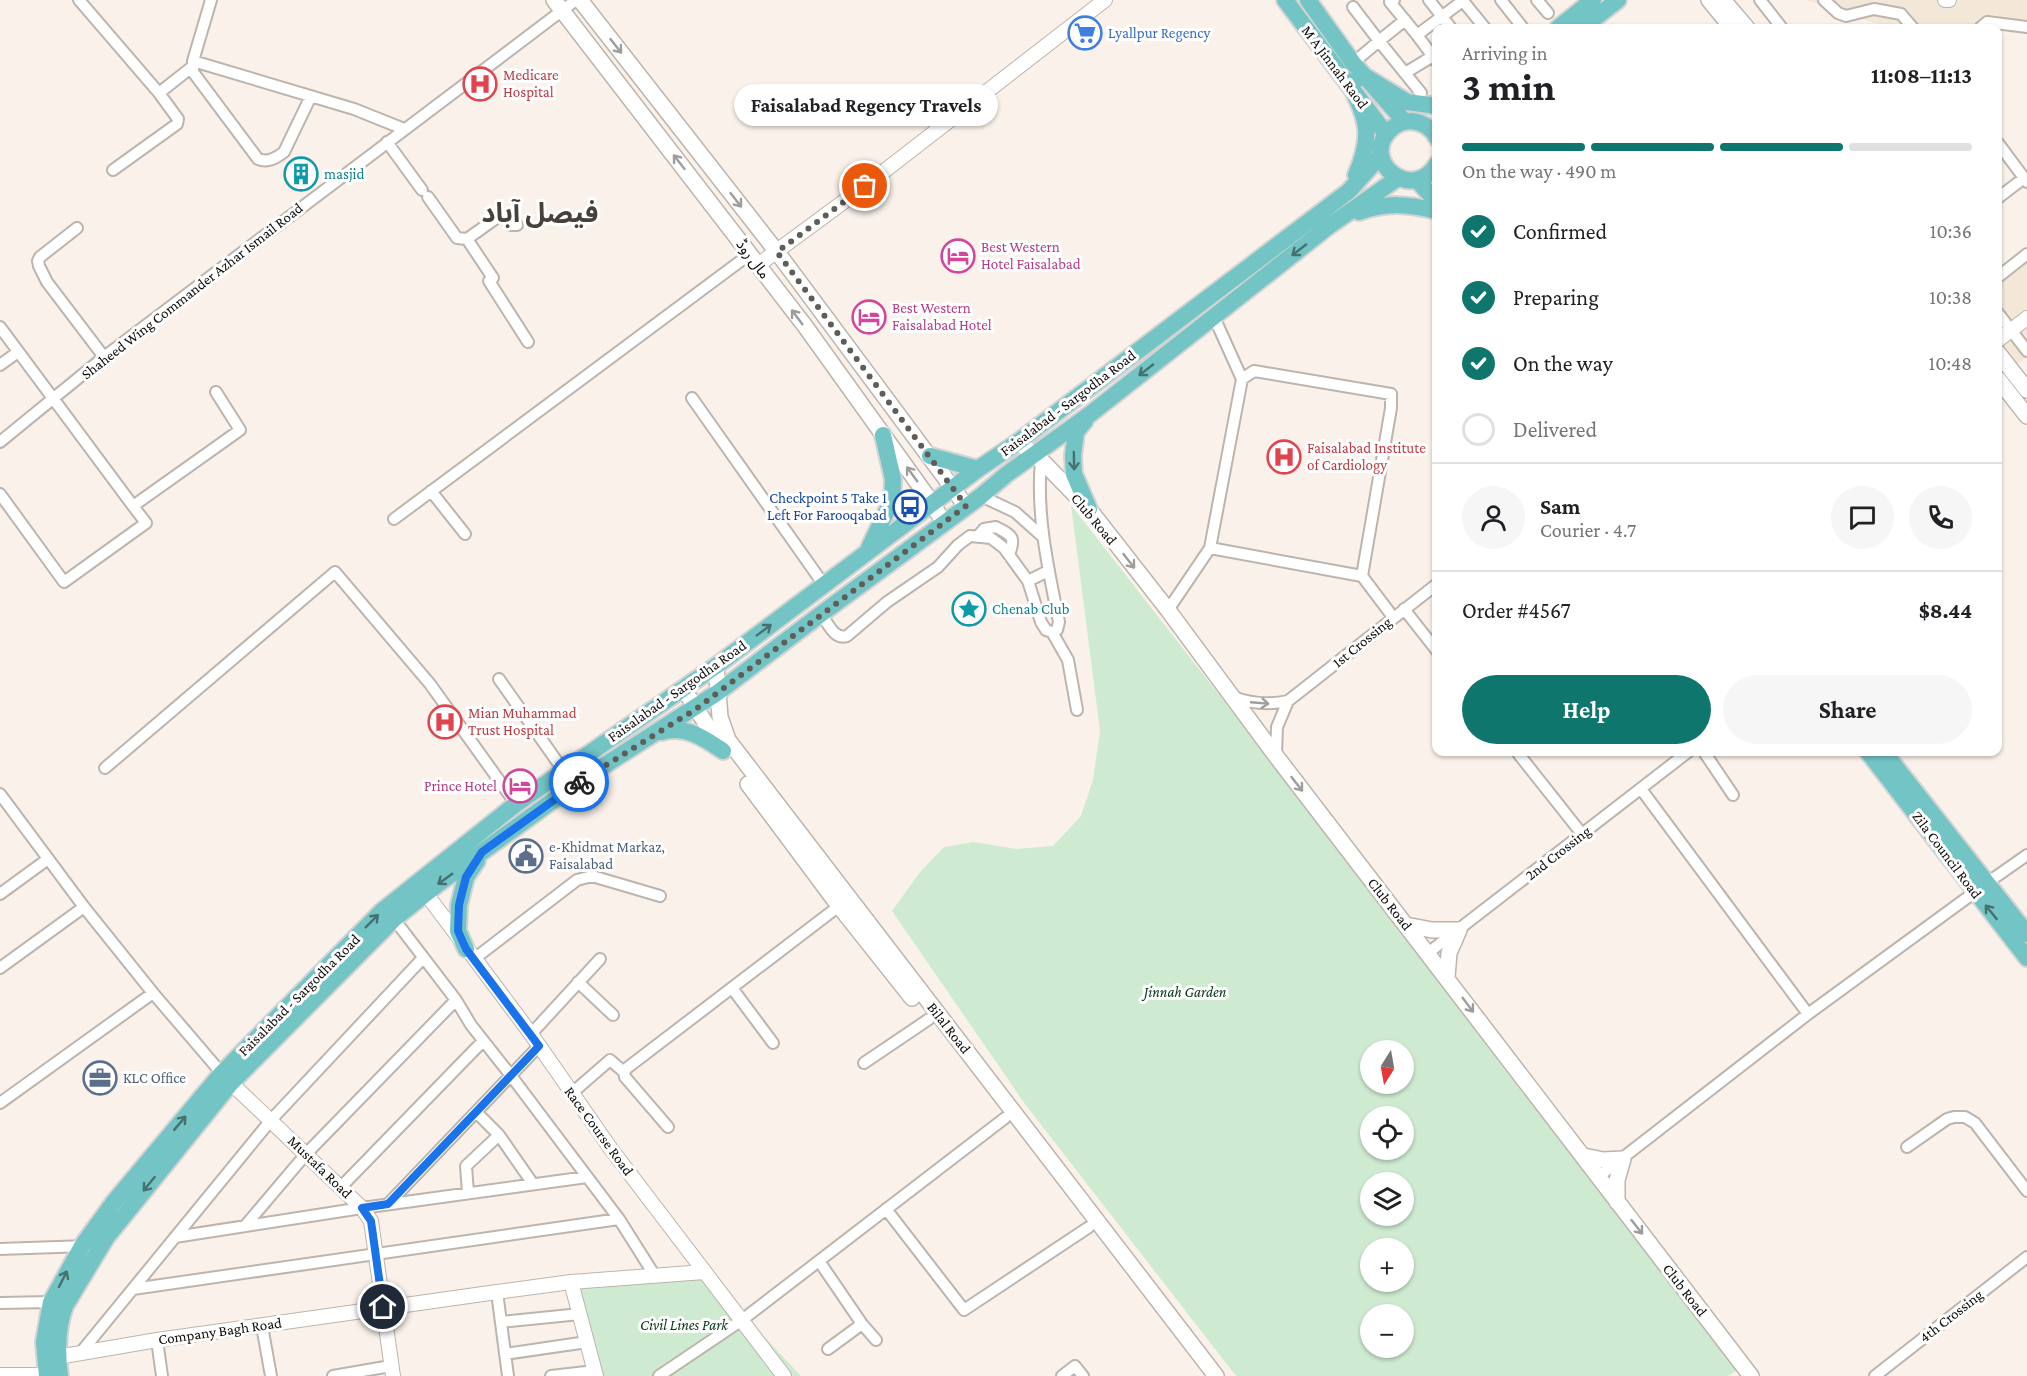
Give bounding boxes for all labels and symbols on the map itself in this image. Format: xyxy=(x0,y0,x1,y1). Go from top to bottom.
supermarket icon: Lyallpur Regency xyxy=(1067,15,1103,51)
street label: M A Jinnah Raod xyxy=(1298,22,1371,112)
place label: Lyallpur Regency xyxy=(1108,25,1211,42)
one-way arrow xyxy=(610,38,623,54)
hospital icon: Medicare Hospital xyxy=(462,66,498,102)
place label: Medicare Hospital xyxy=(503,67,559,101)
callout: Faisalabad Regency Travels xyxy=(733,84,997,126)
one-way arrow xyxy=(672,154,685,170)
building icon: masjid xyxy=(283,156,319,192)
pin xyxy=(839,160,890,211)
place label: masjid xyxy=(324,166,365,183)
one-way arrow xyxy=(730,192,743,208)
district label: فیصل آباد xyxy=(482,198,598,228)
street label: Shaheed Wing Commander Azhar Ismail Road xyxy=(78,200,306,383)
street label: مال روڈ xyxy=(732,236,773,282)
hotel icon: Best Western Hotel Faisalabad xyxy=(940,238,976,274)
place label: Best Western Hotel Faisalabad xyxy=(981,239,1081,272)
one-way arrow xyxy=(1292,243,1308,256)
hotel icon: Best Western Faisalabad Hotel xyxy=(851,299,887,335)
place label: Best Western Faisalabad Hotel xyxy=(892,300,992,333)
one-way arrow xyxy=(791,309,803,325)
street label: Faisalabad - Sargodha Road xyxy=(997,347,1139,460)
one-way arrow xyxy=(1139,364,1155,377)
hospital icon: Faisalabad Institute of Cardiology xyxy=(1266,439,1302,475)
place label: Faisalabad Institute of Cardiology xyxy=(1307,440,1426,474)
one-way arrow xyxy=(1068,451,1080,471)
one-way arrow xyxy=(905,467,918,483)
bus stop icon: Checkpoint 5 Take 1 Left For Farooqabad xyxy=(892,489,928,525)
place label: Checkpoint 5 Take 1 Left For Farooqabad xyxy=(767,490,887,524)
street label: Club Road xyxy=(1068,490,1120,548)
one-way arrow xyxy=(1123,553,1136,569)
place icon: Chenab Club xyxy=(951,591,987,627)
place label: Chenab Club xyxy=(992,601,1070,617)
street label: 1st Crossing xyxy=(1329,613,1395,671)
one-way arrow xyxy=(755,623,771,636)
street label: Faisalabad - Sargodha Road xyxy=(605,637,750,746)
one-way arrow xyxy=(1249,698,1269,709)
hospital icon: Mian Muhammad Trust Hospital xyxy=(427,704,463,740)
place label: Mian Muhammad Trust Hospital xyxy=(468,705,577,739)
courier xyxy=(549,752,609,812)
hotel icon: Prince Hotel xyxy=(502,768,538,804)
one-way arrow xyxy=(1291,775,1304,791)
place label: Prince Hotel xyxy=(424,778,497,794)
street label: Zila Council Road xyxy=(1909,808,1985,902)
street label: 2nd Crossing xyxy=(1522,823,1594,884)
public building icon: e-Khidmat Markaz, Faisalabad xyxy=(508,838,544,874)
place label: e-Khidmat Markaz, Faisalabad xyxy=(549,839,665,872)
one-way arrow xyxy=(438,873,454,885)
street label: Club Road xyxy=(1365,875,1415,933)
one-way arrow xyxy=(1984,904,1997,920)
one-way arrow xyxy=(364,914,379,929)
street label: Faisalabad - Sargodha Road xyxy=(235,931,364,1060)
park label: Jinnah Garden xyxy=(1141,984,1227,1001)
one-way arrow xyxy=(1461,996,1474,1012)
street label: Bilal Road xyxy=(924,999,974,1057)
north arrow xyxy=(1360,1040,1414,1094)
office icon: KLC Office xyxy=(82,1060,118,1096)
place label: KLC Office xyxy=(123,1070,186,1086)
street label: Race Course Road xyxy=(561,1083,637,1179)
one-way arrow xyxy=(173,1115,186,1131)
street label: Mustafa Road xyxy=(285,1133,355,1202)
one-way arrow xyxy=(143,1176,156,1192)
one-way arrow xyxy=(1630,1218,1643,1234)
street label: Club Road xyxy=(1660,1261,1710,1319)
one-way arrow xyxy=(57,1271,69,1288)
pin xyxy=(357,1281,408,1332)
street label: 4th Crossing xyxy=(1916,1286,1986,1346)
street label: Company Bagh Road xyxy=(157,1314,283,1349)
park label: Civil Lines Park xyxy=(640,1317,729,1333)

